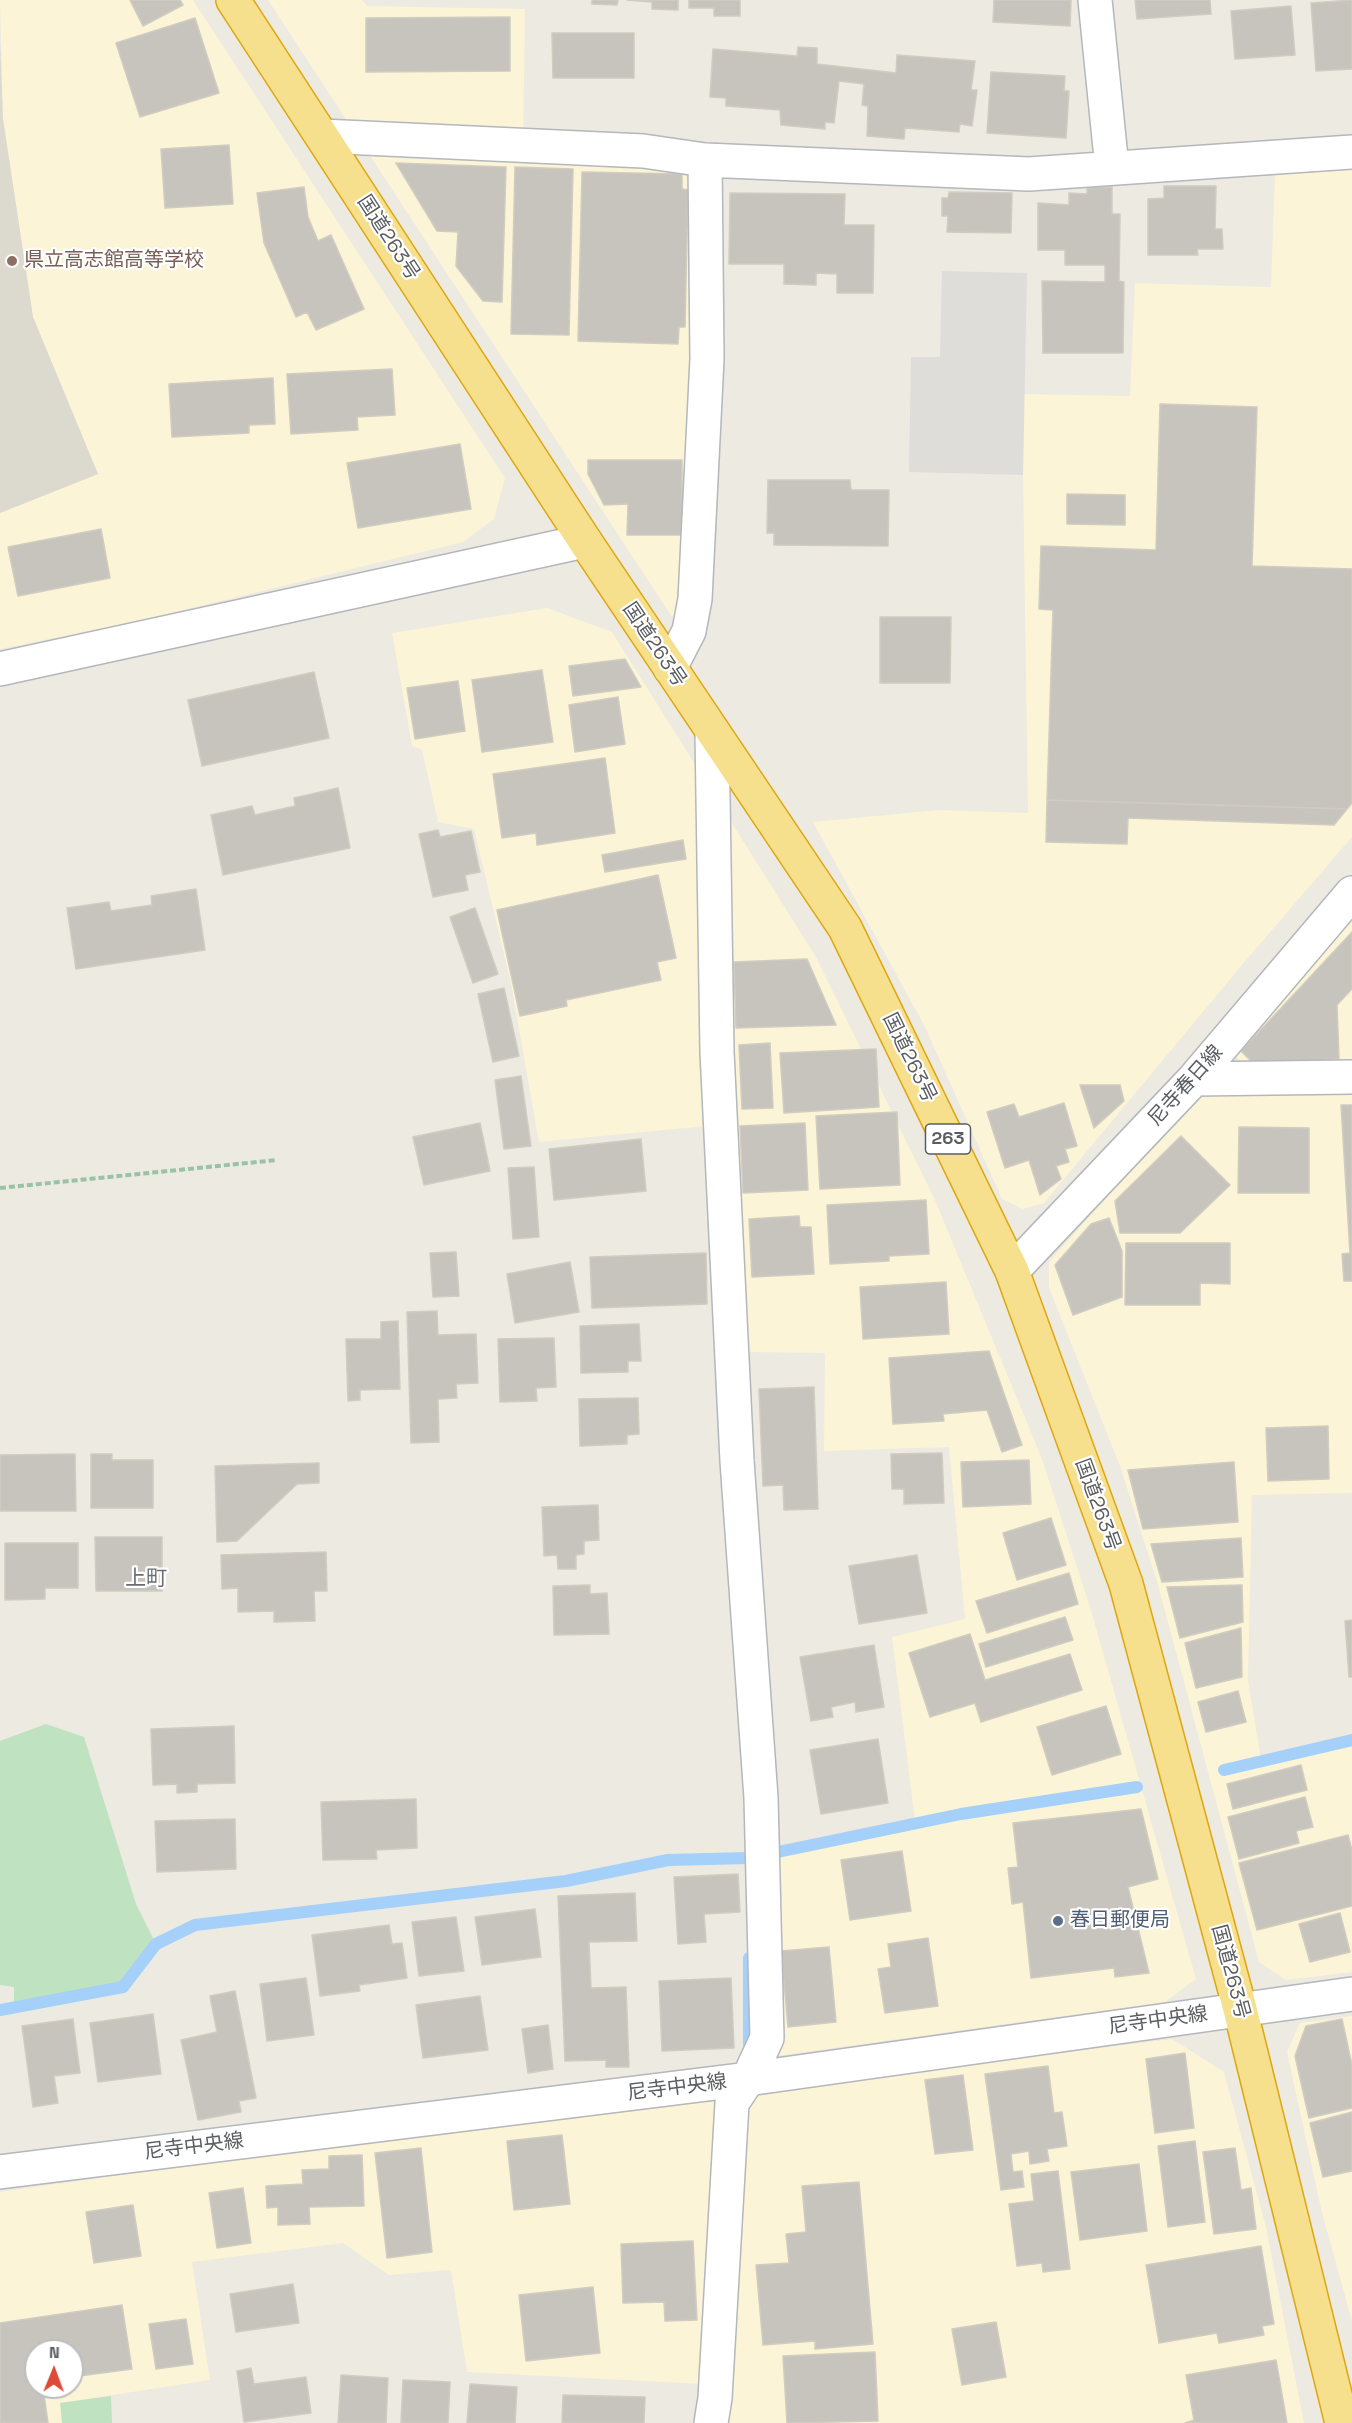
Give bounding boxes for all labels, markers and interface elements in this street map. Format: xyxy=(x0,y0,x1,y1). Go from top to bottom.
street label: 国道263号 xyxy=(352,191,424,285)
place label: 県立高志館高等学校 xyxy=(24,249,204,273)
marker: 県立高志館高等学校 xyxy=(5,254,19,268)
street label: 国道263号 xyxy=(617,598,691,692)
street label: 国道263号 xyxy=(877,1009,941,1107)
street label: 尼寺春日線 xyxy=(1144,1041,1228,1131)
road number: 263 xyxy=(926,1124,970,1154)
street label: 国道263号 xyxy=(1069,1456,1125,1554)
district label: 上町 xyxy=(125,1566,167,1592)
place label: 春日郵便局 xyxy=(1070,1909,1170,1933)
marker: 春日郵便局 xyxy=(1051,1914,1065,1928)
street label: 国道263号 xyxy=(1206,1922,1254,2022)
street label: 尼寺中央線 xyxy=(1107,2002,1209,2040)
street label: 尼寺中央線 xyxy=(626,2070,728,2106)
street label: 尼寺中央線 xyxy=(143,2129,245,2165)
north arrow xyxy=(24,2339,84,2399)
text: N xyxy=(49,2342,60,2363)

